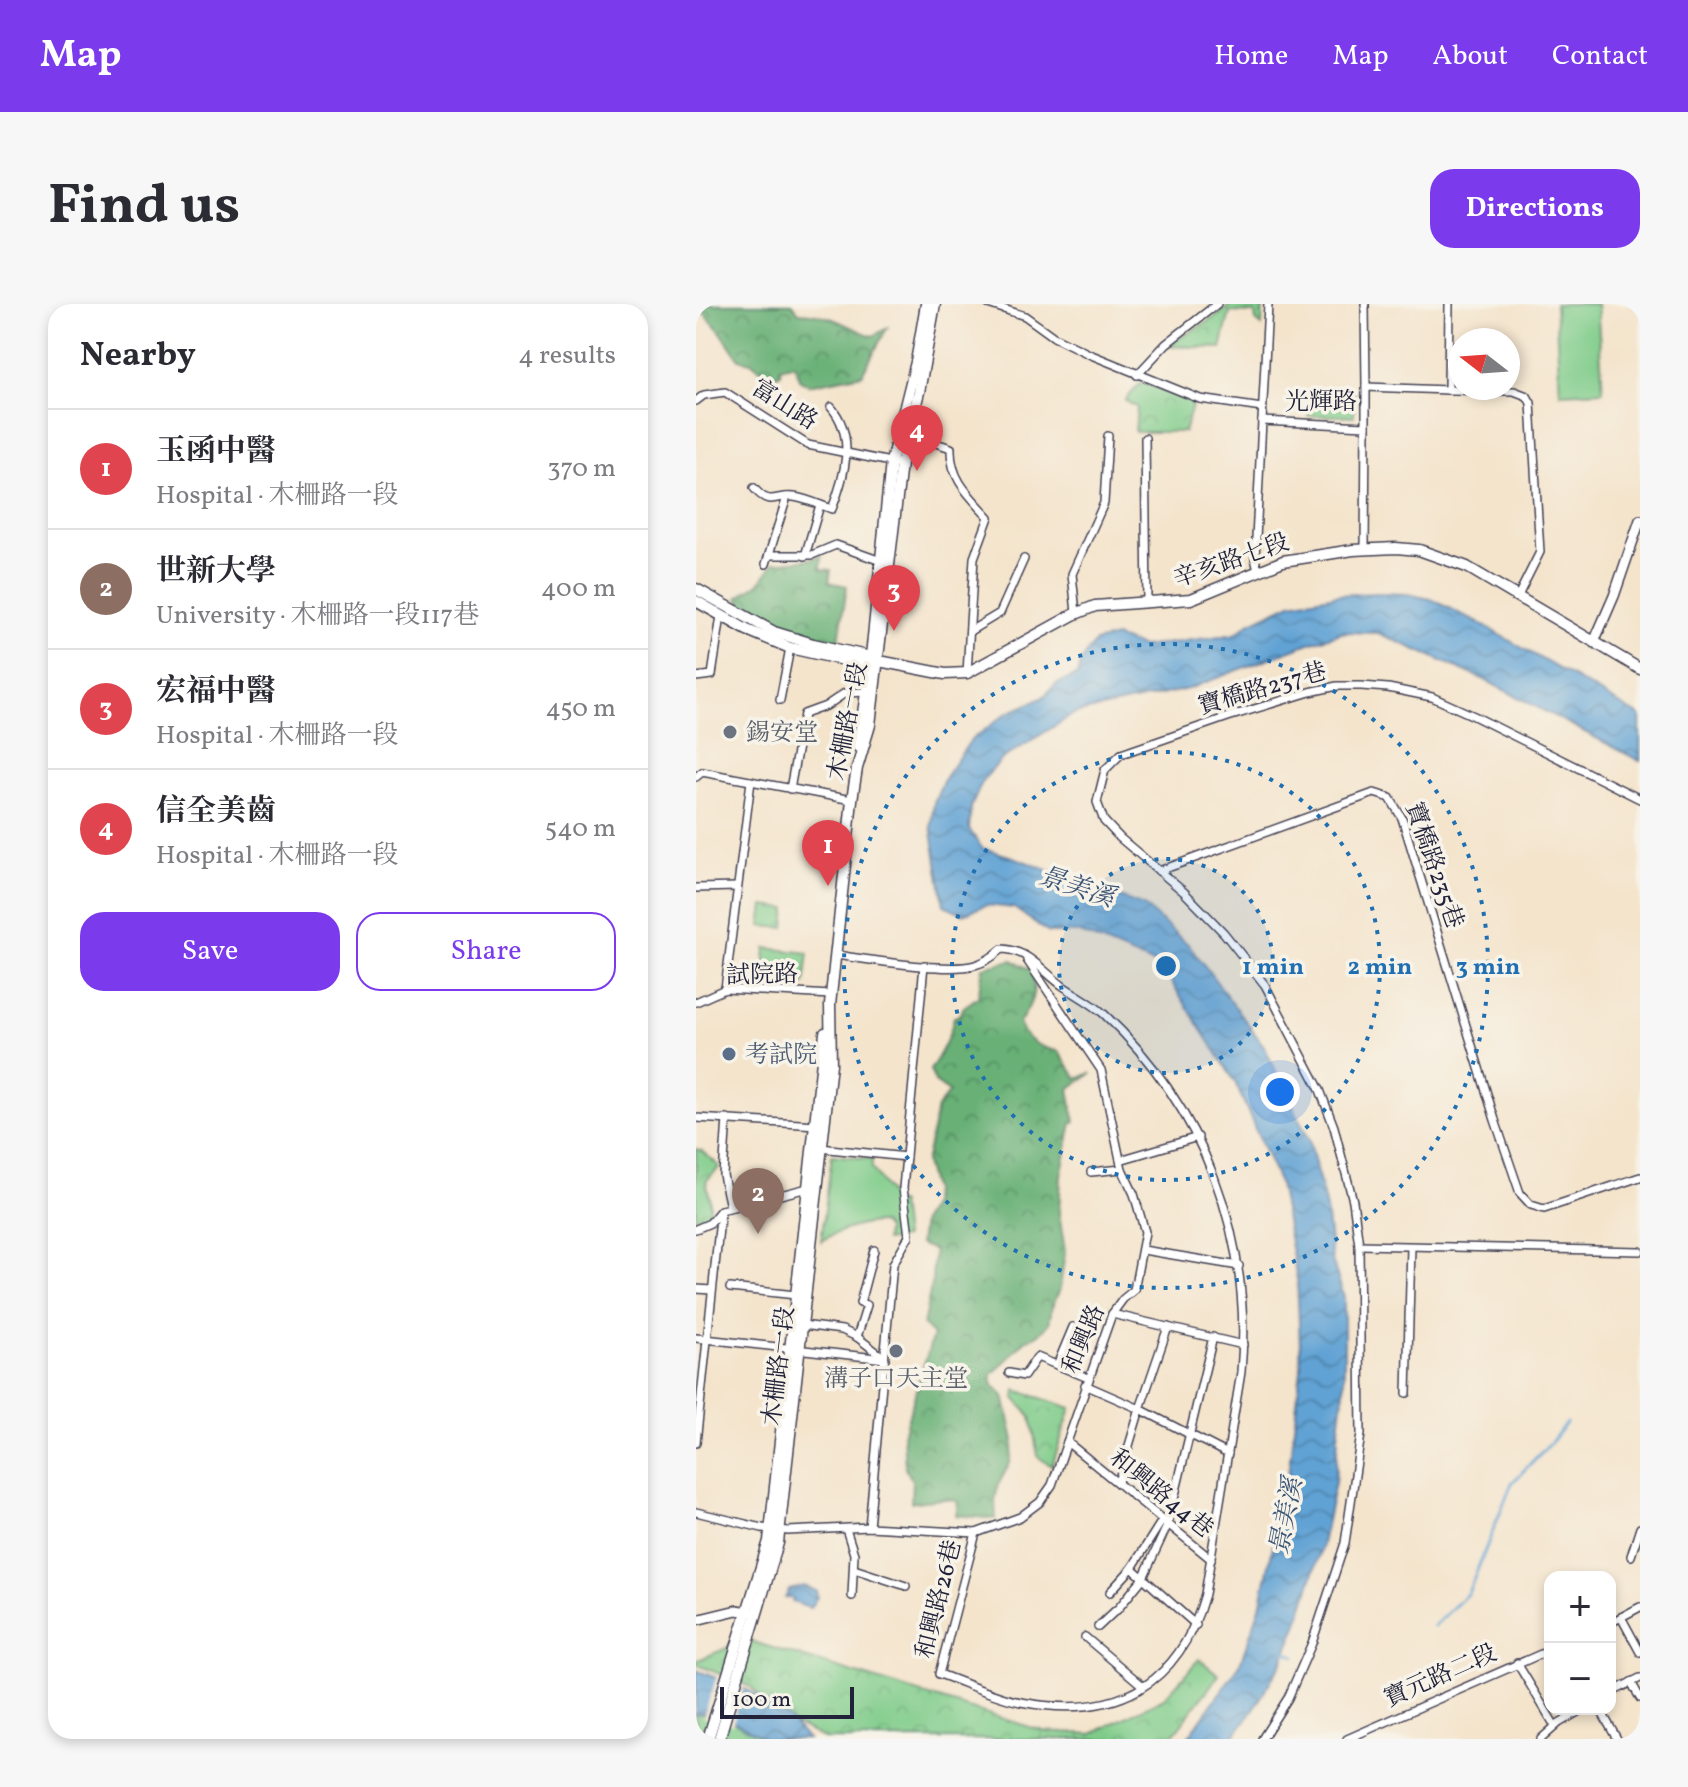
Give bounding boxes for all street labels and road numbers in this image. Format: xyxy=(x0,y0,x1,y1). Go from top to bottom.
street label: 富山路 xyxy=(744,372,823,439)
street label: 光輝路 xyxy=(1285,386,1357,420)
street label: 辛亥路七段 xyxy=(1169,526,1294,597)
street label: 寶橋路237巷 xyxy=(1194,655,1331,724)
street label: 木柵路一段 xyxy=(821,659,877,784)
street label: 寶橋路235巷 xyxy=(1396,798,1471,934)
street label: 試院路 xyxy=(726,958,798,994)
street label: 和興路 xyxy=(1055,1300,1115,1380)
street label: 木柵路一段 xyxy=(756,1305,804,1428)
street label: 和興路44巷 xyxy=(1102,1442,1220,1547)
street label: 和興路26巷 xyxy=(909,1537,971,1662)
street label: 寶元路二段 xyxy=(1379,1637,1503,1717)

